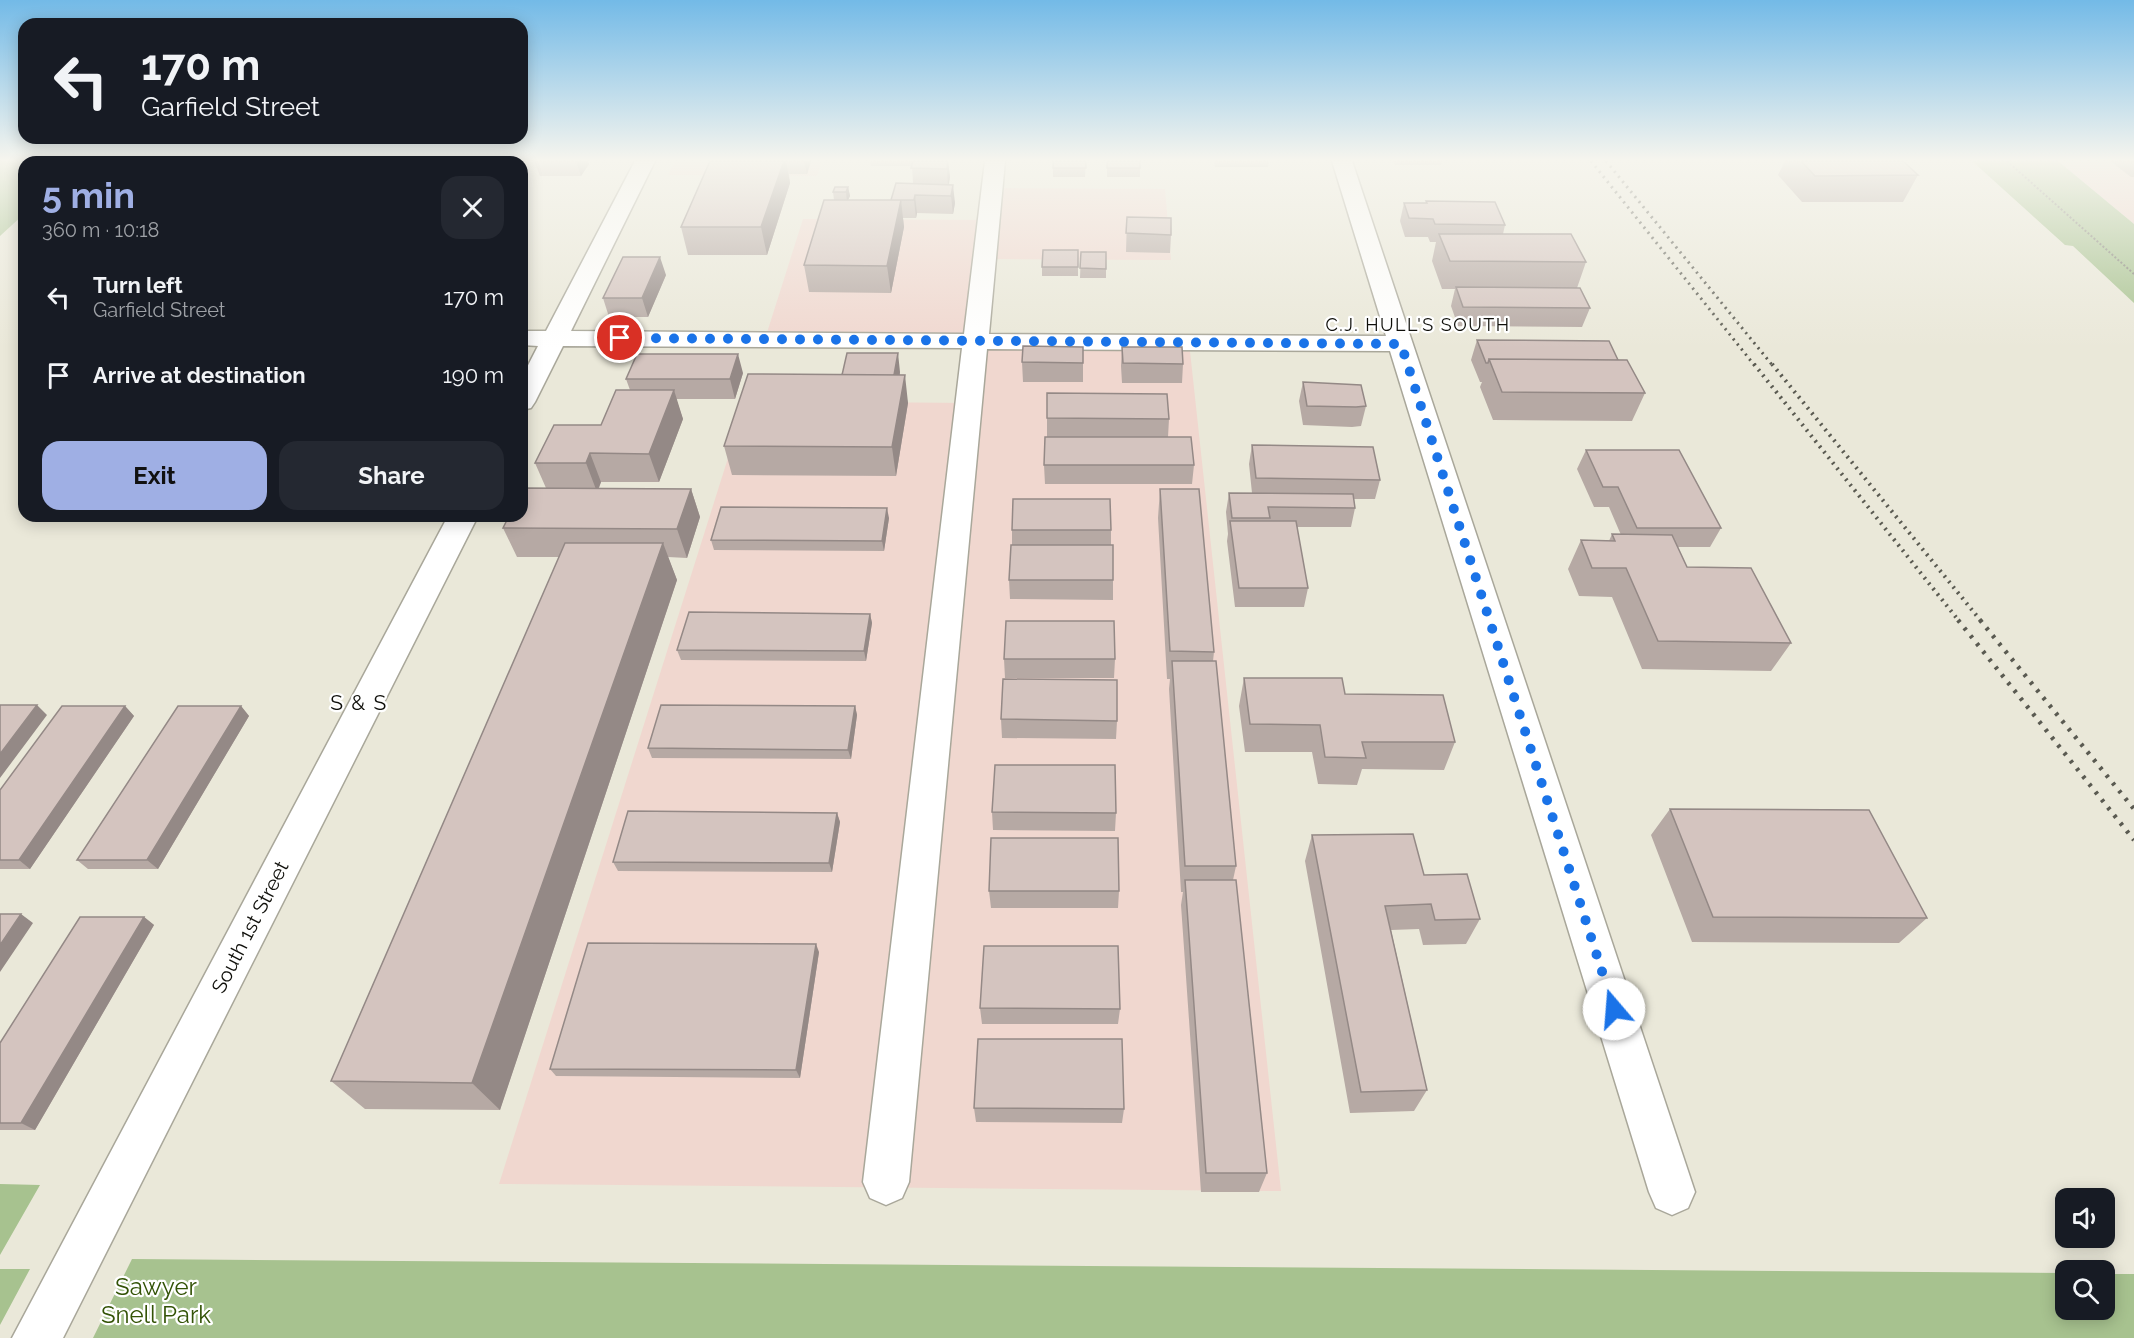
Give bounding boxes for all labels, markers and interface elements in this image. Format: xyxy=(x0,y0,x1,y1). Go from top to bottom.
text: 170 m xyxy=(141,41,260,90)
icon: left xyxy=(42,42,120,120)
text: Garfield Street xyxy=(141,91,320,122)
text: 5 min xyxy=(42,174,135,216)
button: close xyxy=(441,176,504,239)
text: 360 m · 10:18 xyxy=(42,218,159,242)
text: Turn left xyxy=(93,272,183,298)
icon: left xyxy=(42,281,75,314)
text: 170 m xyxy=(444,284,504,310)
text: Garfield Street xyxy=(93,298,226,322)
pin xyxy=(594,312,645,363)
district label: C.J. HULL'S SOUTH xyxy=(1325,314,1511,335)
icon: arrive xyxy=(603,321,636,354)
icon: arrive xyxy=(42,359,75,392)
text: Arrive at destination xyxy=(93,362,306,388)
text: 190 m xyxy=(442,362,504,388)
button: Exit xyxy=(42,441,267,510)
button: Share xyxy=(279,441,504,510)
district label: S & S xyxy=(330,690,388,715)
street label: South 1st Street xyxy=(206,857,294,997)
position arrow xyxy=(1582,977,1646,1041)
map controls xyxy=(2055,1188,2115,1320)
button: sound xyxy=(2055,1188,2115,1248)
button: search xyxy=(2055,1260,2115,1320)
park label: Sawyer Snell Park xyxy=(101,1272,211,1329)

